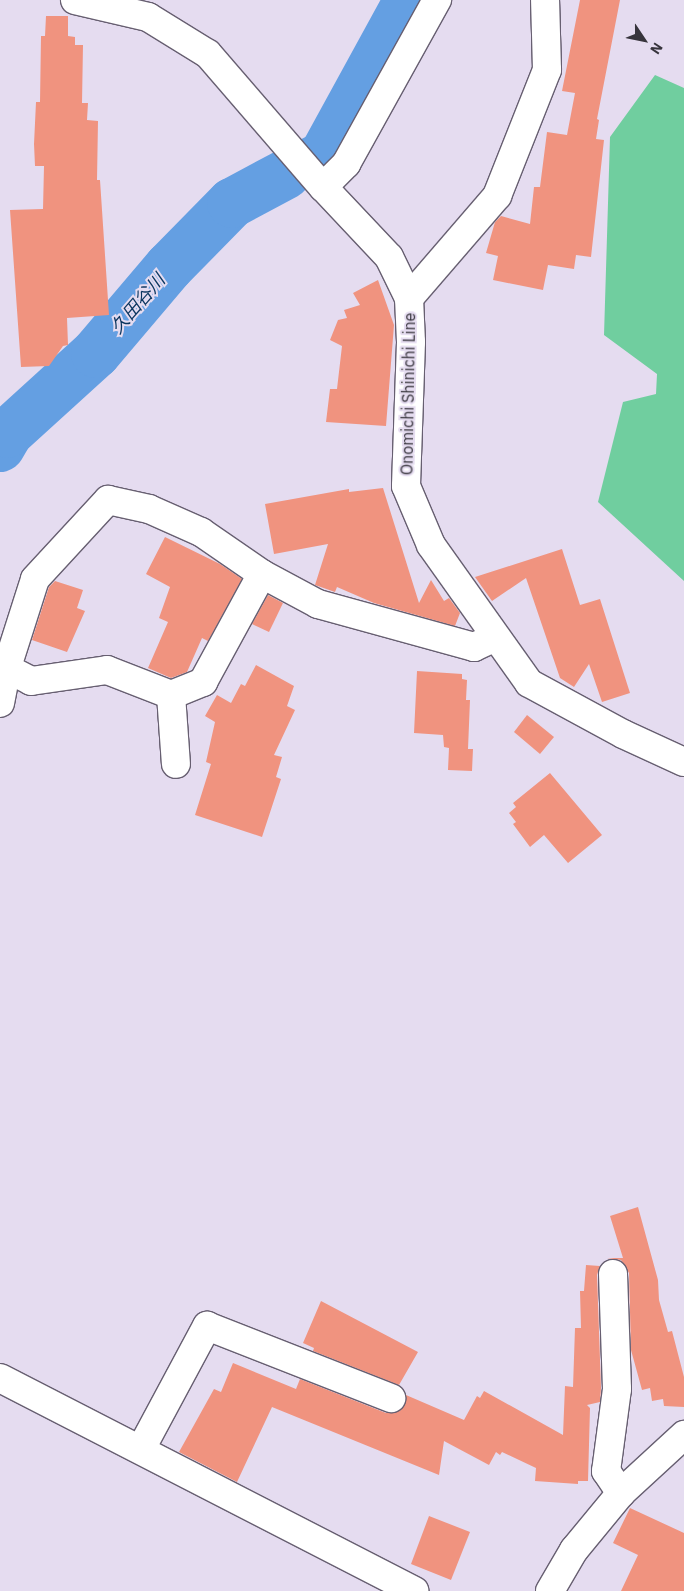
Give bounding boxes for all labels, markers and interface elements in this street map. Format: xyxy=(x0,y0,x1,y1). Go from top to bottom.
north arrow xyxy=(619,15,669,65)
text: N xyxy=(646,39,667,58)
water label: 久田谷川 xyxy=(106,270,170,338)
street label: Onomichi Shinichi Line xyxy=(397,313,419,475)

